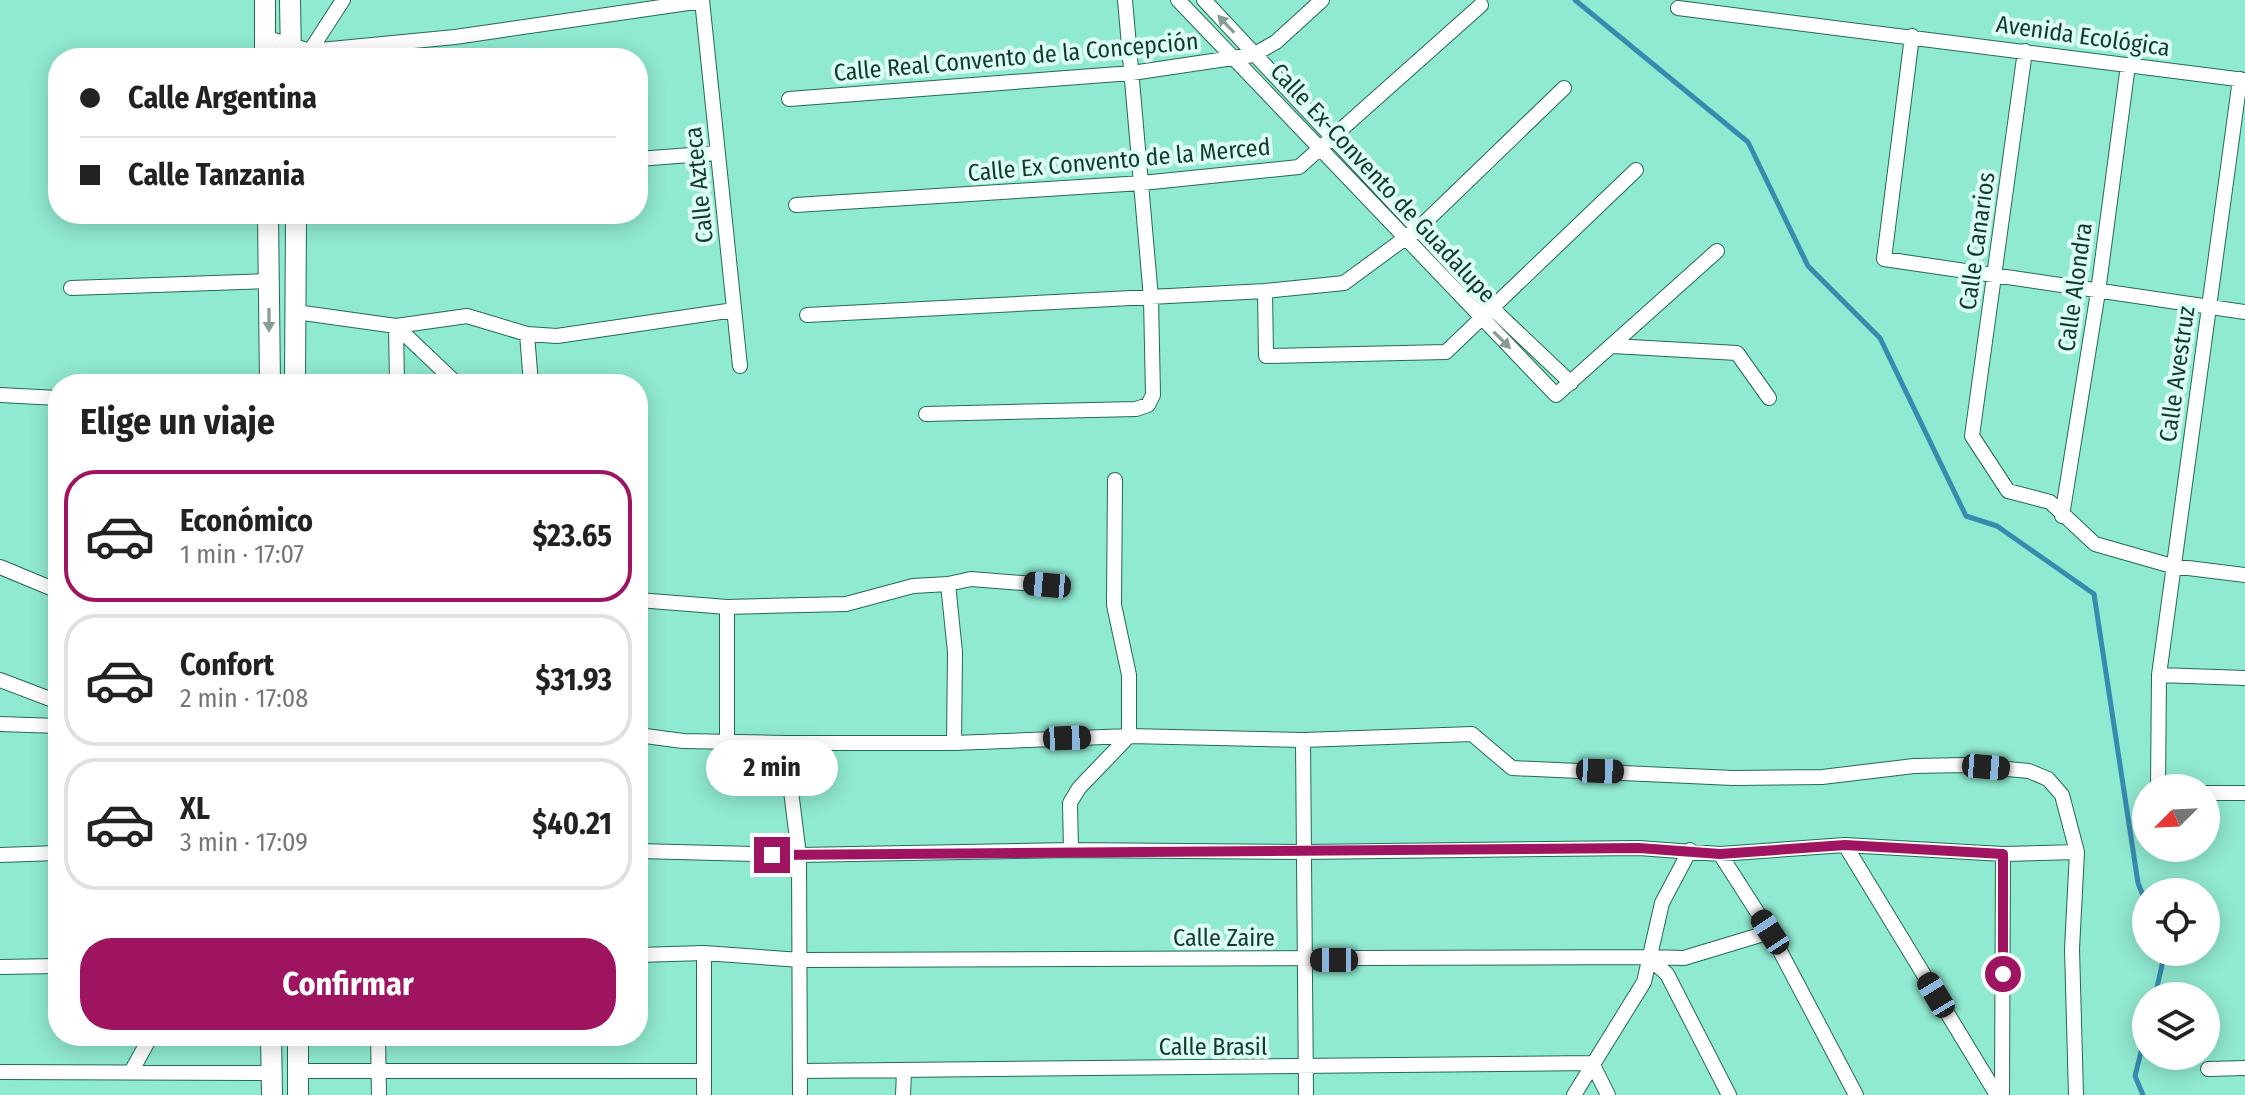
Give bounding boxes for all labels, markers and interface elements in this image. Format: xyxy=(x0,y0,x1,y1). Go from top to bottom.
street label: Avenida Ecológica xyxy=(1994,10,2172,62)
one-way arrow xyxy=(1217,15,1236,34)
street label: Calle Real Convento de la Concepción xyxy=(832,27,1200,87)
street label: Calle Ex-Convento de Guadalupe xyxy=(1265,57,1501,309)
text: Calle Argentina xyxy=(128,80,317,116)
street label: Calle Azteca xyxy=(679,125,719,245)
street label: Calle Ex Convento de la Merced xyxy=(966,133,1272,187)
text: Calle Tanzania xyxy=(128,157,305,193)
street label: Calle Canarios xyxy=(1953,170,2001,312)
street label: Calle Alondra xyxy=(2052,221,2098,353)
street label: Calle Avestruz xyxy=(2154,304,2200,444)
one-way arrow xyxy=(263,308,276,333)
one-way arrow xyxy=(1493,330,1511,349)
text: Elige un viaje xyxy=(80,400,275,444)
icon: car xyxy=(84,500,156,572)
text: Económico xyxy=(180,503,313,539)
text: $23.65 xyxy=(532,518,612,554)
text: 1 min · 17:07 xyxy=(180,539,304,570)
car xyxy=(1022,571,1072,599)
icon: car xyxy=(84,644,156,716)
text: Confort xyxy=(180,647,274,683)
text: $31.93 xyxy=(535,662,612,698)
text: 2 min · 17:08 xyxy=(180,683,308,714)
car xyxy=(1043,725,1091,751)
callout: 2 min xyxy=(706,739,838,795)
text: 2 min xyxy=(743,752,801,783)
car xyxy=(1961,753,2011,781)
car xyxy=(1576,758,1624,784)
north arrow xyxy=(2132,774,2220,862)
map controls xyxy=(2132,774,2220,1070)
icon: car xyxy=(84,788,156,860)
text: XL xyxy=(180,791,210,827)
text: $40.21 xyxy=(532,806,612,842)
text: 3 min · 17:09 xyxy=(180,827,308,858)
route end xyxy=(754,837,790,873)
button: locate xyxy=(2132,878,2220,966)
car xyxy=(1747,905,1793,959)
street label: Calle Zaire xyxy=(1173,924,1275,952)
button: Confirmar xyxy=(80,938,616,1030)
car xyxy=(1310,948,1358,972)
route start xyxy=(1985,956,2021,992)
car xyxy=(1913,968,1959,1022)
button: layers xyxy=(2132,982,2220,1070)
street label: Calle Brasil xyxy=(1159,1033,1267,1061)

